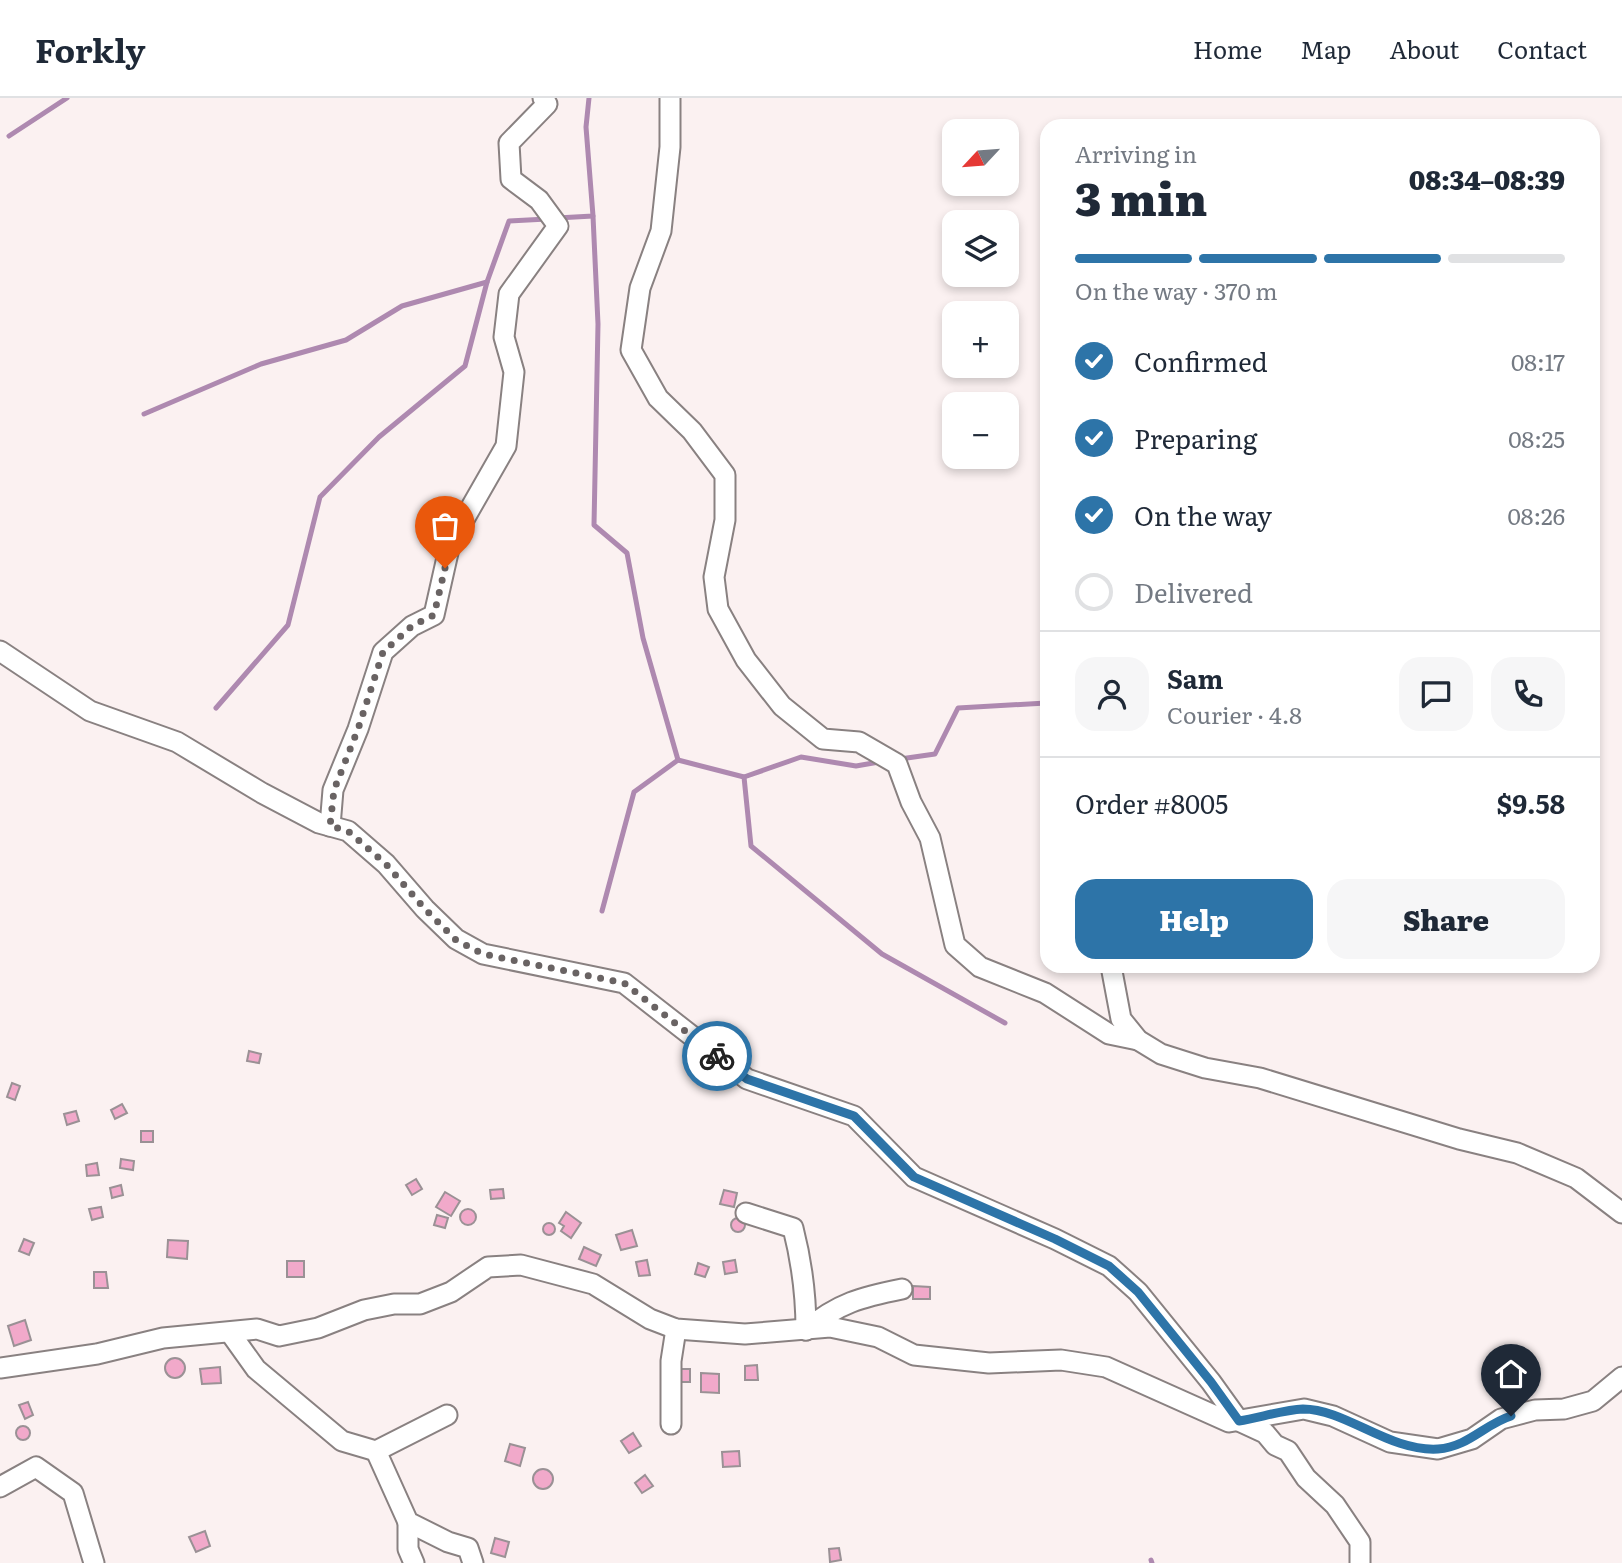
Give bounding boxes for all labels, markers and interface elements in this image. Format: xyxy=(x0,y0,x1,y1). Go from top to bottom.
text: Forkly xyxy=(35,24,145,73)
text: Home xyxy=(1193,31,1262,66)
text: Map xyxy=(1300,31,1351,66)
text: About xyxy=(1389,31,1459,66)
text: Contact xyxy=(1497,31,1587,66)
north arrow xyxy=(942,119,1018,196)
map controls xyxy=(942,119,1019,469)
text: Arriving in xyxy=(1075,136,1197,170)
text: 08:34–08:39 xyxy=(1409,159,1565,198)
text: 3 min xyxy=(1075,162,1207,230)
button: layers xyxy=(942,210,1019,287)
text: On the way · 370 m xyxy=(1075,273,1278,307)
button: + xyxy=(942,301,1019,378)
text: Confirmed xyxy=(1134,341,1268,380)
icon: check xyxy=(1075,342,1113,380)
text: 08:17 xyxy=(1511,344,1565,378)
button: − xyxy=(942,392,1019,469)
text: Preparing xyxy=(1134,418,1257,457)
icon: check xyxy=(1075,419,1113,457)
text: 08:25 xyxy=(1508,421,1565,455)
text: On the way xyxy=(1134,495,1272,534)
pin xyxy=(415,496,475,568)
icon: check xyxy=(1075,496,1113,534)
text: 08:26 xyxy=(1508,498,1565,532)
icon: bag xyxy=(426,507,464,545)
text: Delivered xyxy=(1134,572,1253,611)
button: person xyxy=(1075,657,1149,731)
button: chat xyxy=(1399,657,1473,731)
button: phone xyxy=(1491,657,1565,731)
text: Sam xyxy=(1167,658,1223,697)
text: Courier · 4.8 xyxy=(1167,697,1302,731)
text: Order #8005 xyxy=(1075,783,1228,822)
text: $9.58 xyxy=(1497,783,1565,822)
button: Help xyxy=(1075,879,1313,959)
button: Share xyxy=(1327,879,1565,959)
courier xyxy=(682,1021,752,1091)
icon: bike xyxy=(698,1037,736,1075)
pin xyxy=(1481,1344,1541,1416)
icon: home xyxy=(1492,1355,1530,1393)

